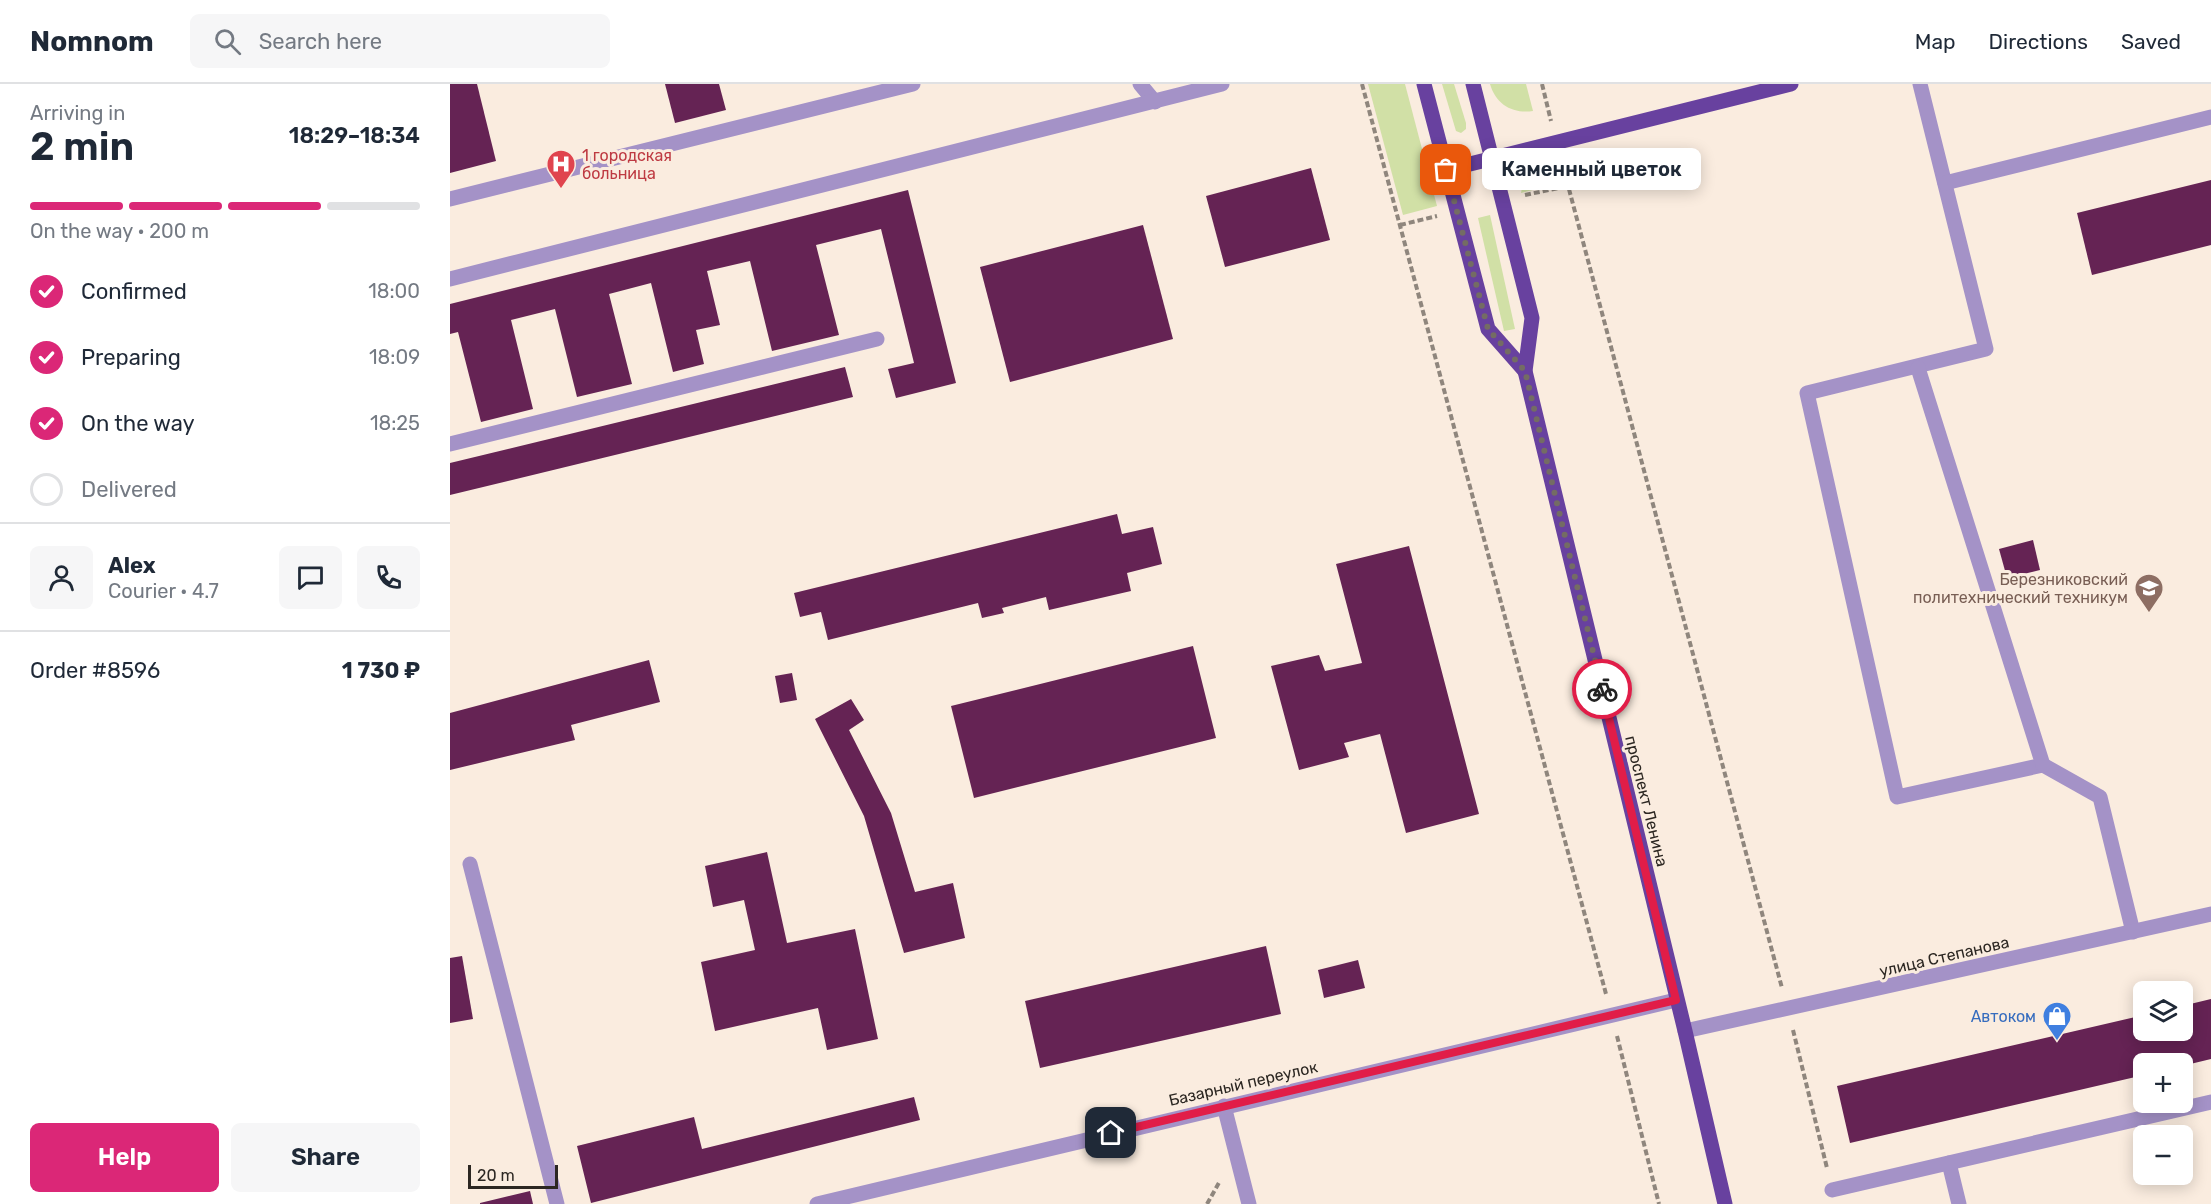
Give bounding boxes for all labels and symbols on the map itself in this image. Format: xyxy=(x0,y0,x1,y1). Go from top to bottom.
pin xyxy=(1420,144,1471,195)
place label: 1 городская больница xyxy=(582,146,672,183)
hospital icon: 1 городская больница xyxy=(545,148,577,190)
callout: Каменный цветок xyxy=(1482,149,1701,191)
place label: Березниковский политехнический техникум xyxy=(1913,570,2128,607)
school or university icon: Березниковский политехнический техникум xyxy=(2133,572,2165,614)
courier xyxy=(1572,659,1632,719)
street label: проспект Ленина xyxy=(1621,734,1672,869)
street label: улица Степанова xyxy=(1877,932,2011,981)
shop icon: Автоком xyxy=(2041,1000,2073,1042)
place label: Автоком xyxy=(1971,1007,2036,1026)
street label: Базарный переулок xyxy=(1167,1057,1320,1110)
pin xyxy=(1085,1107,1136,1158)
scale bar xyxy=(468,1162,558,1190)

